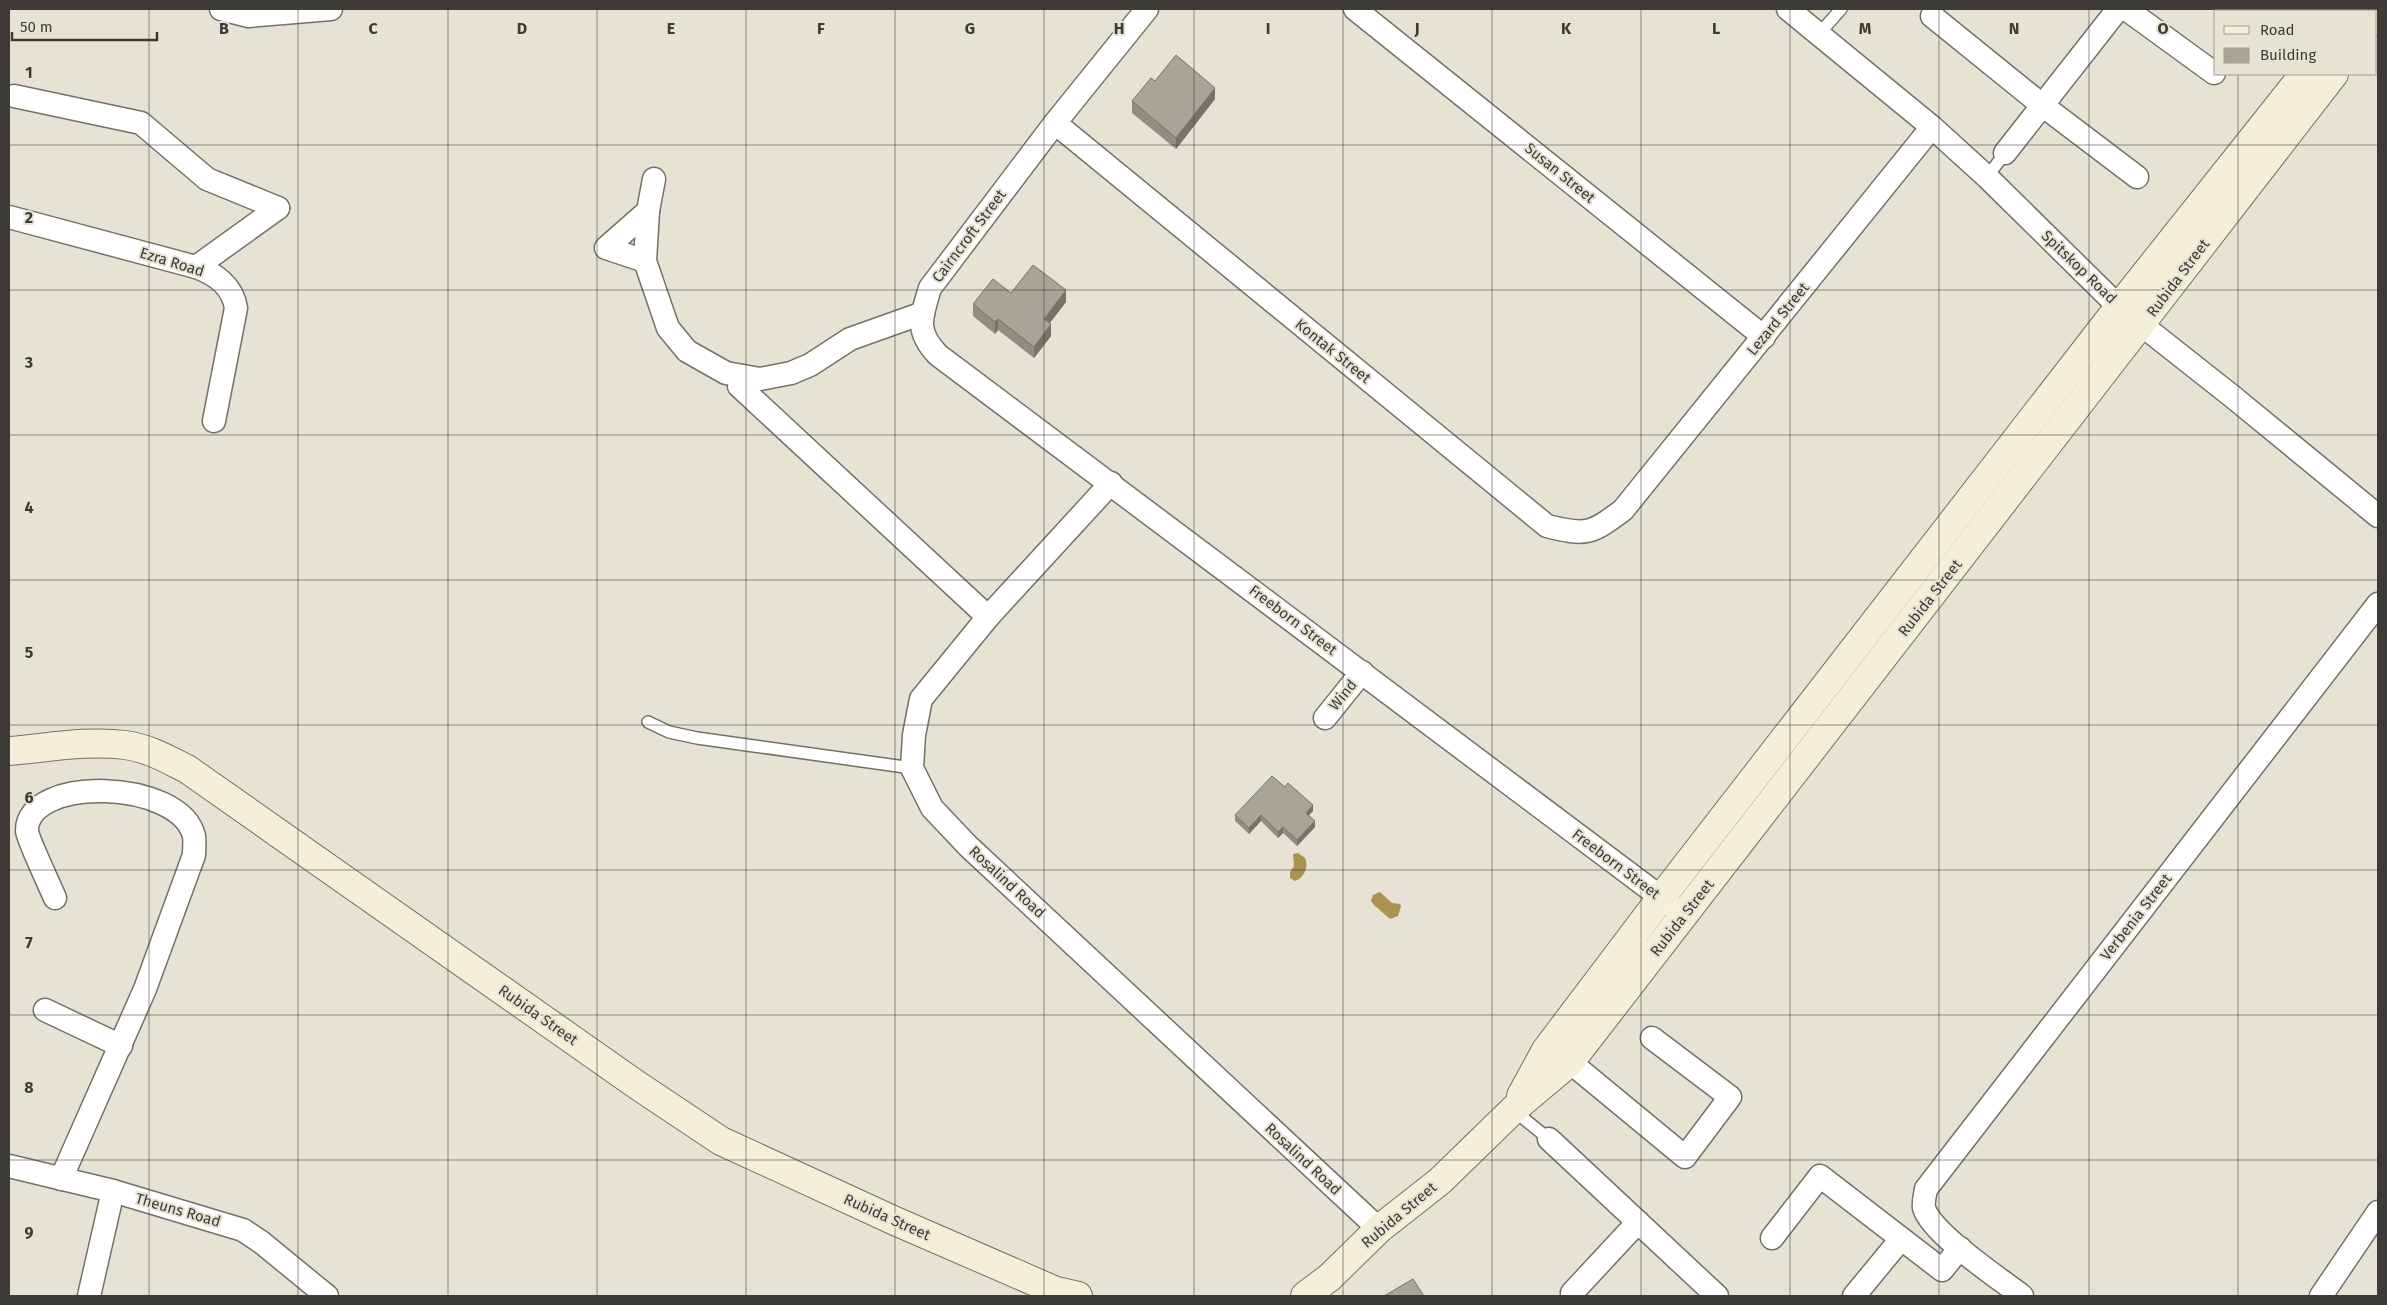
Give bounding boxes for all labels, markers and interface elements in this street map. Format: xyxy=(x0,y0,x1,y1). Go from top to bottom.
scale bar xyxy=(12,10,158,42)
legend xyxy=(2214,10,2377,75)
text: 50 m xyxy=(20,18,53,36)
text: B xyxy=(219,19,229,38)
text: C xyxy=(368,19,378,38)
text: D xyxy=(517,19,527,38)
text: E xyxy=(667,19,675,38)
text: F xyxy=(817,19,825,38)
text: G xyxy=(965,19,975,38)
text: H xyxy=(1114,19,1124,38)
text: I xyxy=(1266,19,1270,38)
text: J xyxy=(1413,19,1420,38)
text: K xyxy=(1561,19,1572,38)
text: L xyxy=(1712,19,1720,38)
text: M xyxy=(1859,19,1872,38)
text: N xyxy=(2009,19,2019,38)
text: O xyxy=(2157,19,2169,38)
text: Road xyxy=(2260,21,2295,39)
text: Building xyxy=(2260,46,2316,64)
text: 1 xyxy=(25,63,33,82)
street label: Susan Street xyxy=(1521,139,1599,207)
street label: Cairncroft Street xyxy=(928,186,1010,286)
text: 2 xyxy=(25,208,33,227)
street label: Spitskop Road xyxy=(2038,227,2120,307)
street label: Rubida Street xyxy=(2143,235,2213,320)
street label: Ezra Road xyxy=(138,244,206,280)
street label: Lezard Street xyxy=(1743,278,1813,359)
street label: Kontak Street xyxy=(1292,315,1375,387)
text: 3 xyxy=(24,353,33,372)
text: 4 xyxy=(24,498,34,517)
street label: Rubida Street xyxy=(1894,555,1966,640)
street label: Freeborn Street xyxy=(1245,581,1341,659)
text: 5 xyxy=(25,643,34,662)
street label: Wind xyxy=(1325,676,1361,714)
text: 6 xyxy=(24,788,34,807)
street label: Freeborn Street xyxy=(1568,825,1664,903)
street label: Rosalind Road xyxy=(965,842,1049,922)
street label: Verbenia Street xyxy=(2097,870,2176,964)
street label: Rubida Street xyxy=(1646,875,1718,960)
text: 7 xyxy=(25,933,33,952)
street label: Rubida Street xyxy=(495,981,582,1049)
text: 8 xyxy=(24,1078,34,1097)
street label: Rosalind Road xyxy=(1261,1119,1345,1199)
street label: Rubida Street xyxy=(1358,1178,1441,1252)
street label: Theuns Road xyxy=(133,1189,223,1231)
street label: Rubida Street xyxy=(841,1190,934,1244)
text: 9 xyxy=(25,1223,34,1242)

